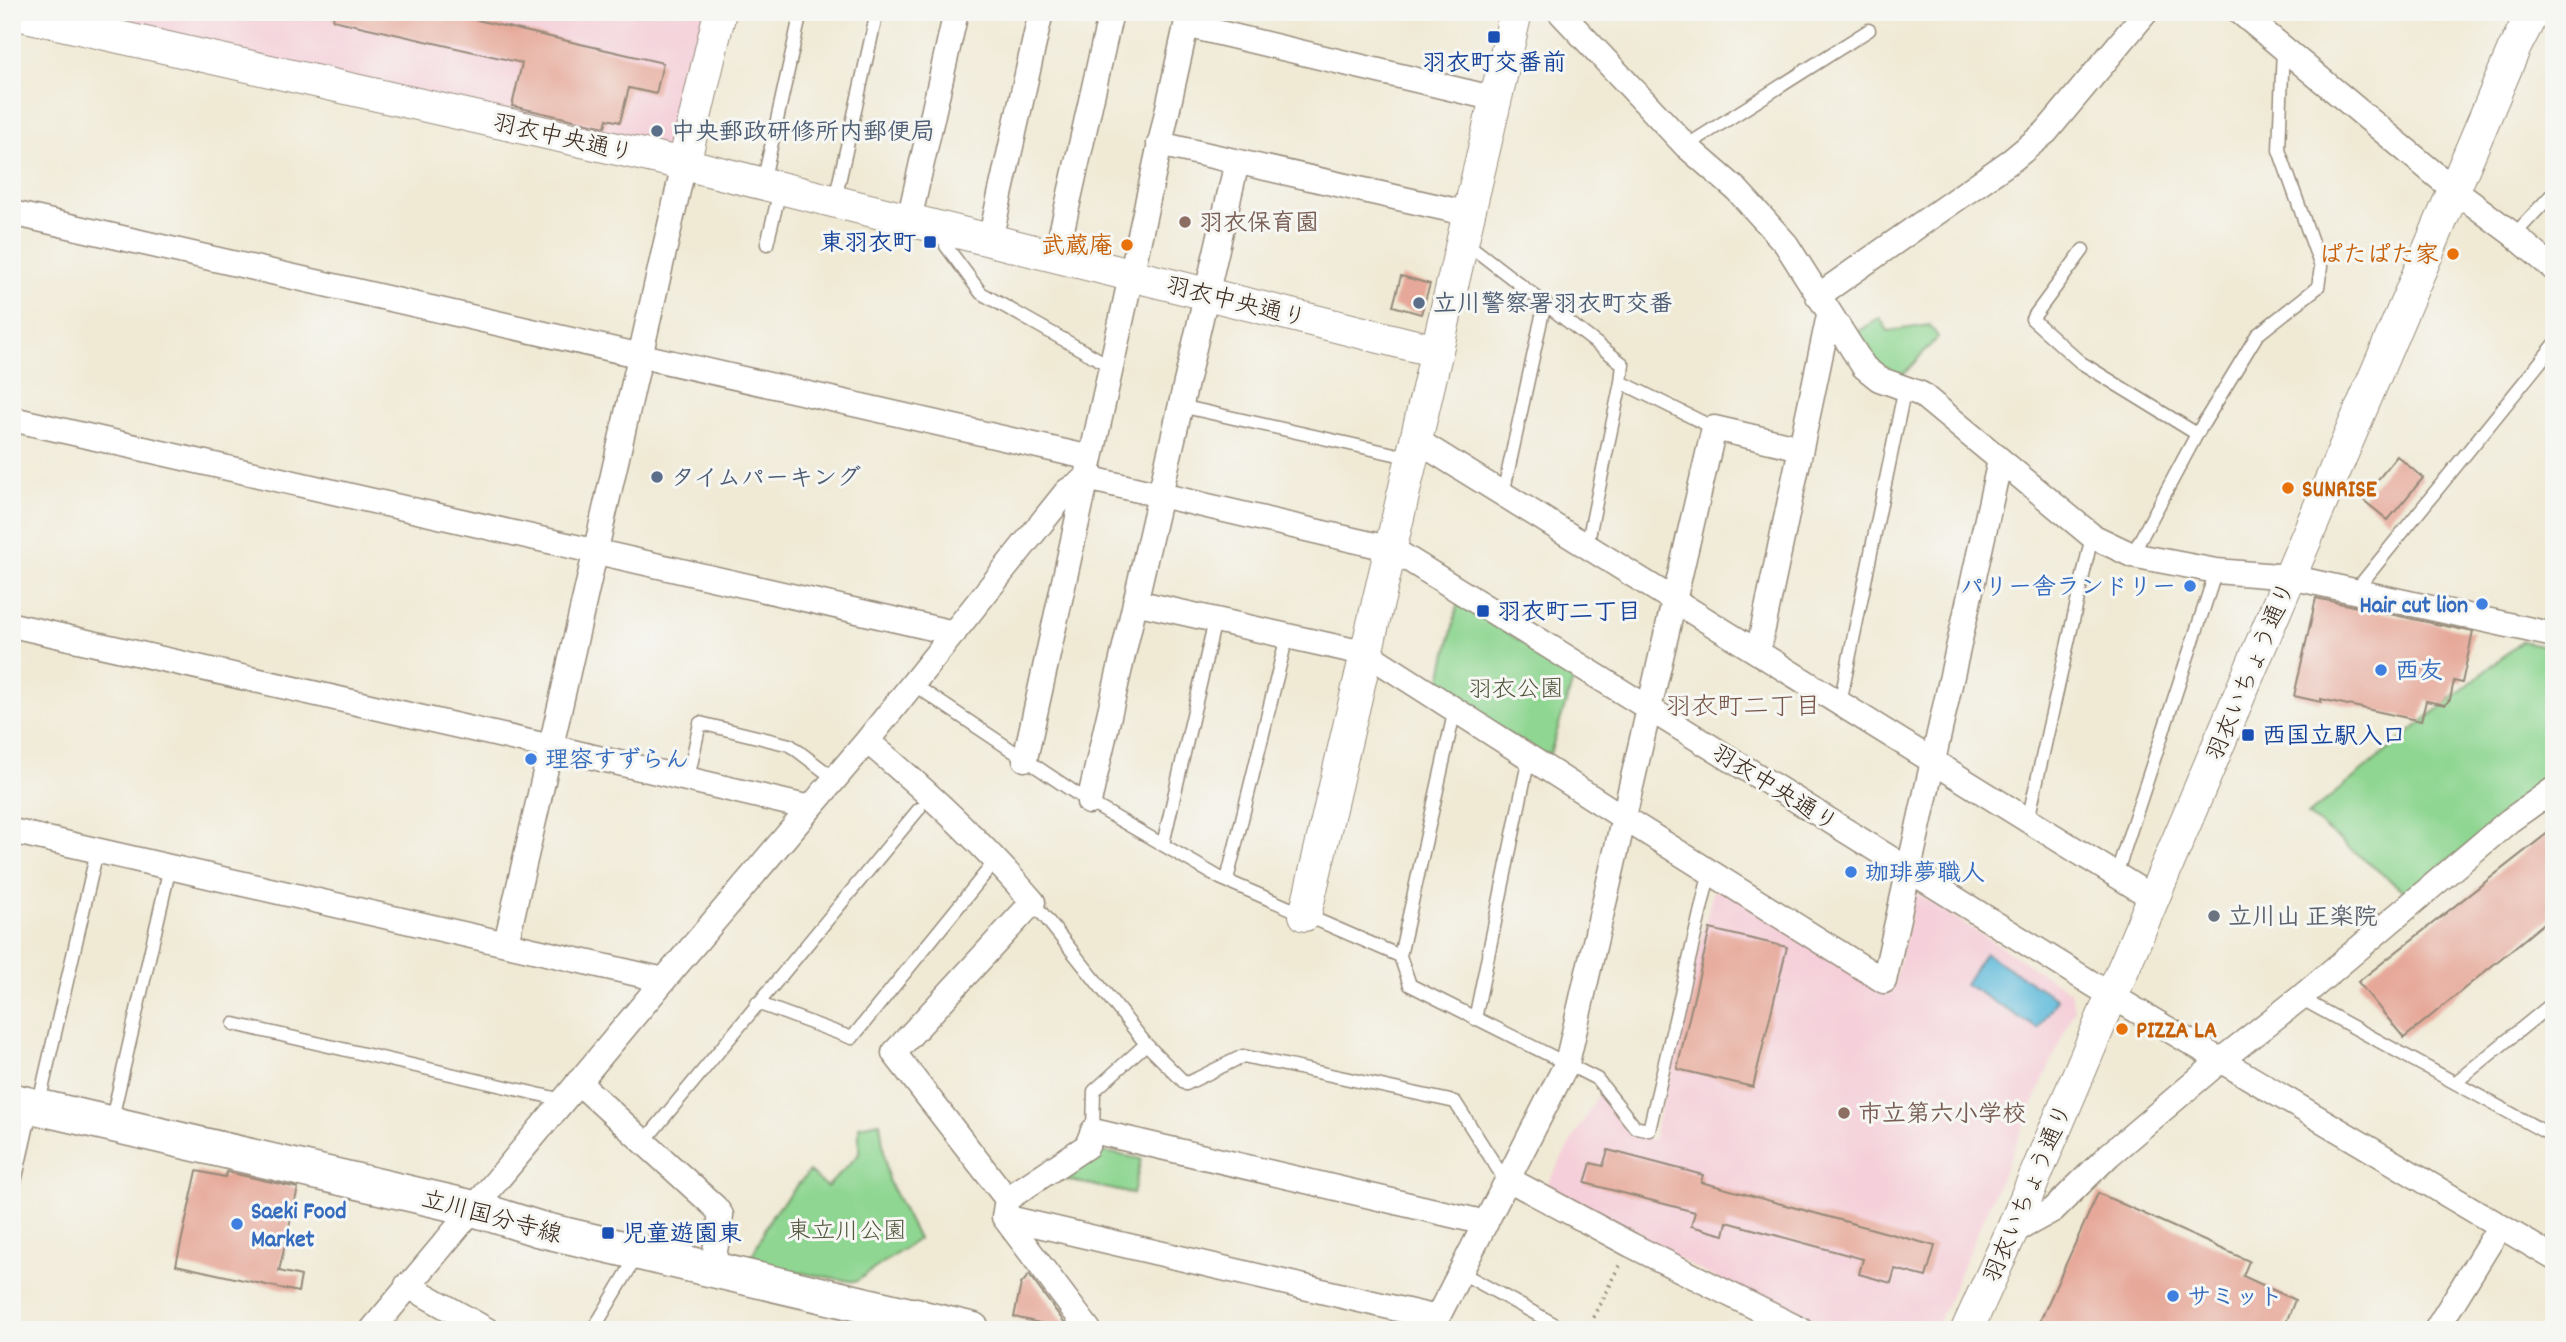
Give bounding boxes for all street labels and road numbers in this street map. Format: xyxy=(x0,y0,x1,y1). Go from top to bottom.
street label: 羽衣中央通り xyxy=(488,107,636,173)
street label: 羽衣中央通り xyxy=(1161,270,1309,338)
street label: 羽衣いちょう通り xyxy=(2200,577,2306,767)
street label: 羽衣中央通り xyxy=(1703,737,1843,842)
street label: 羽衣いちょう通り xyxy=(1977,1099,2083,1289)
street label: 立川国分寺線 xyxy=(417,1184,565,1254)

